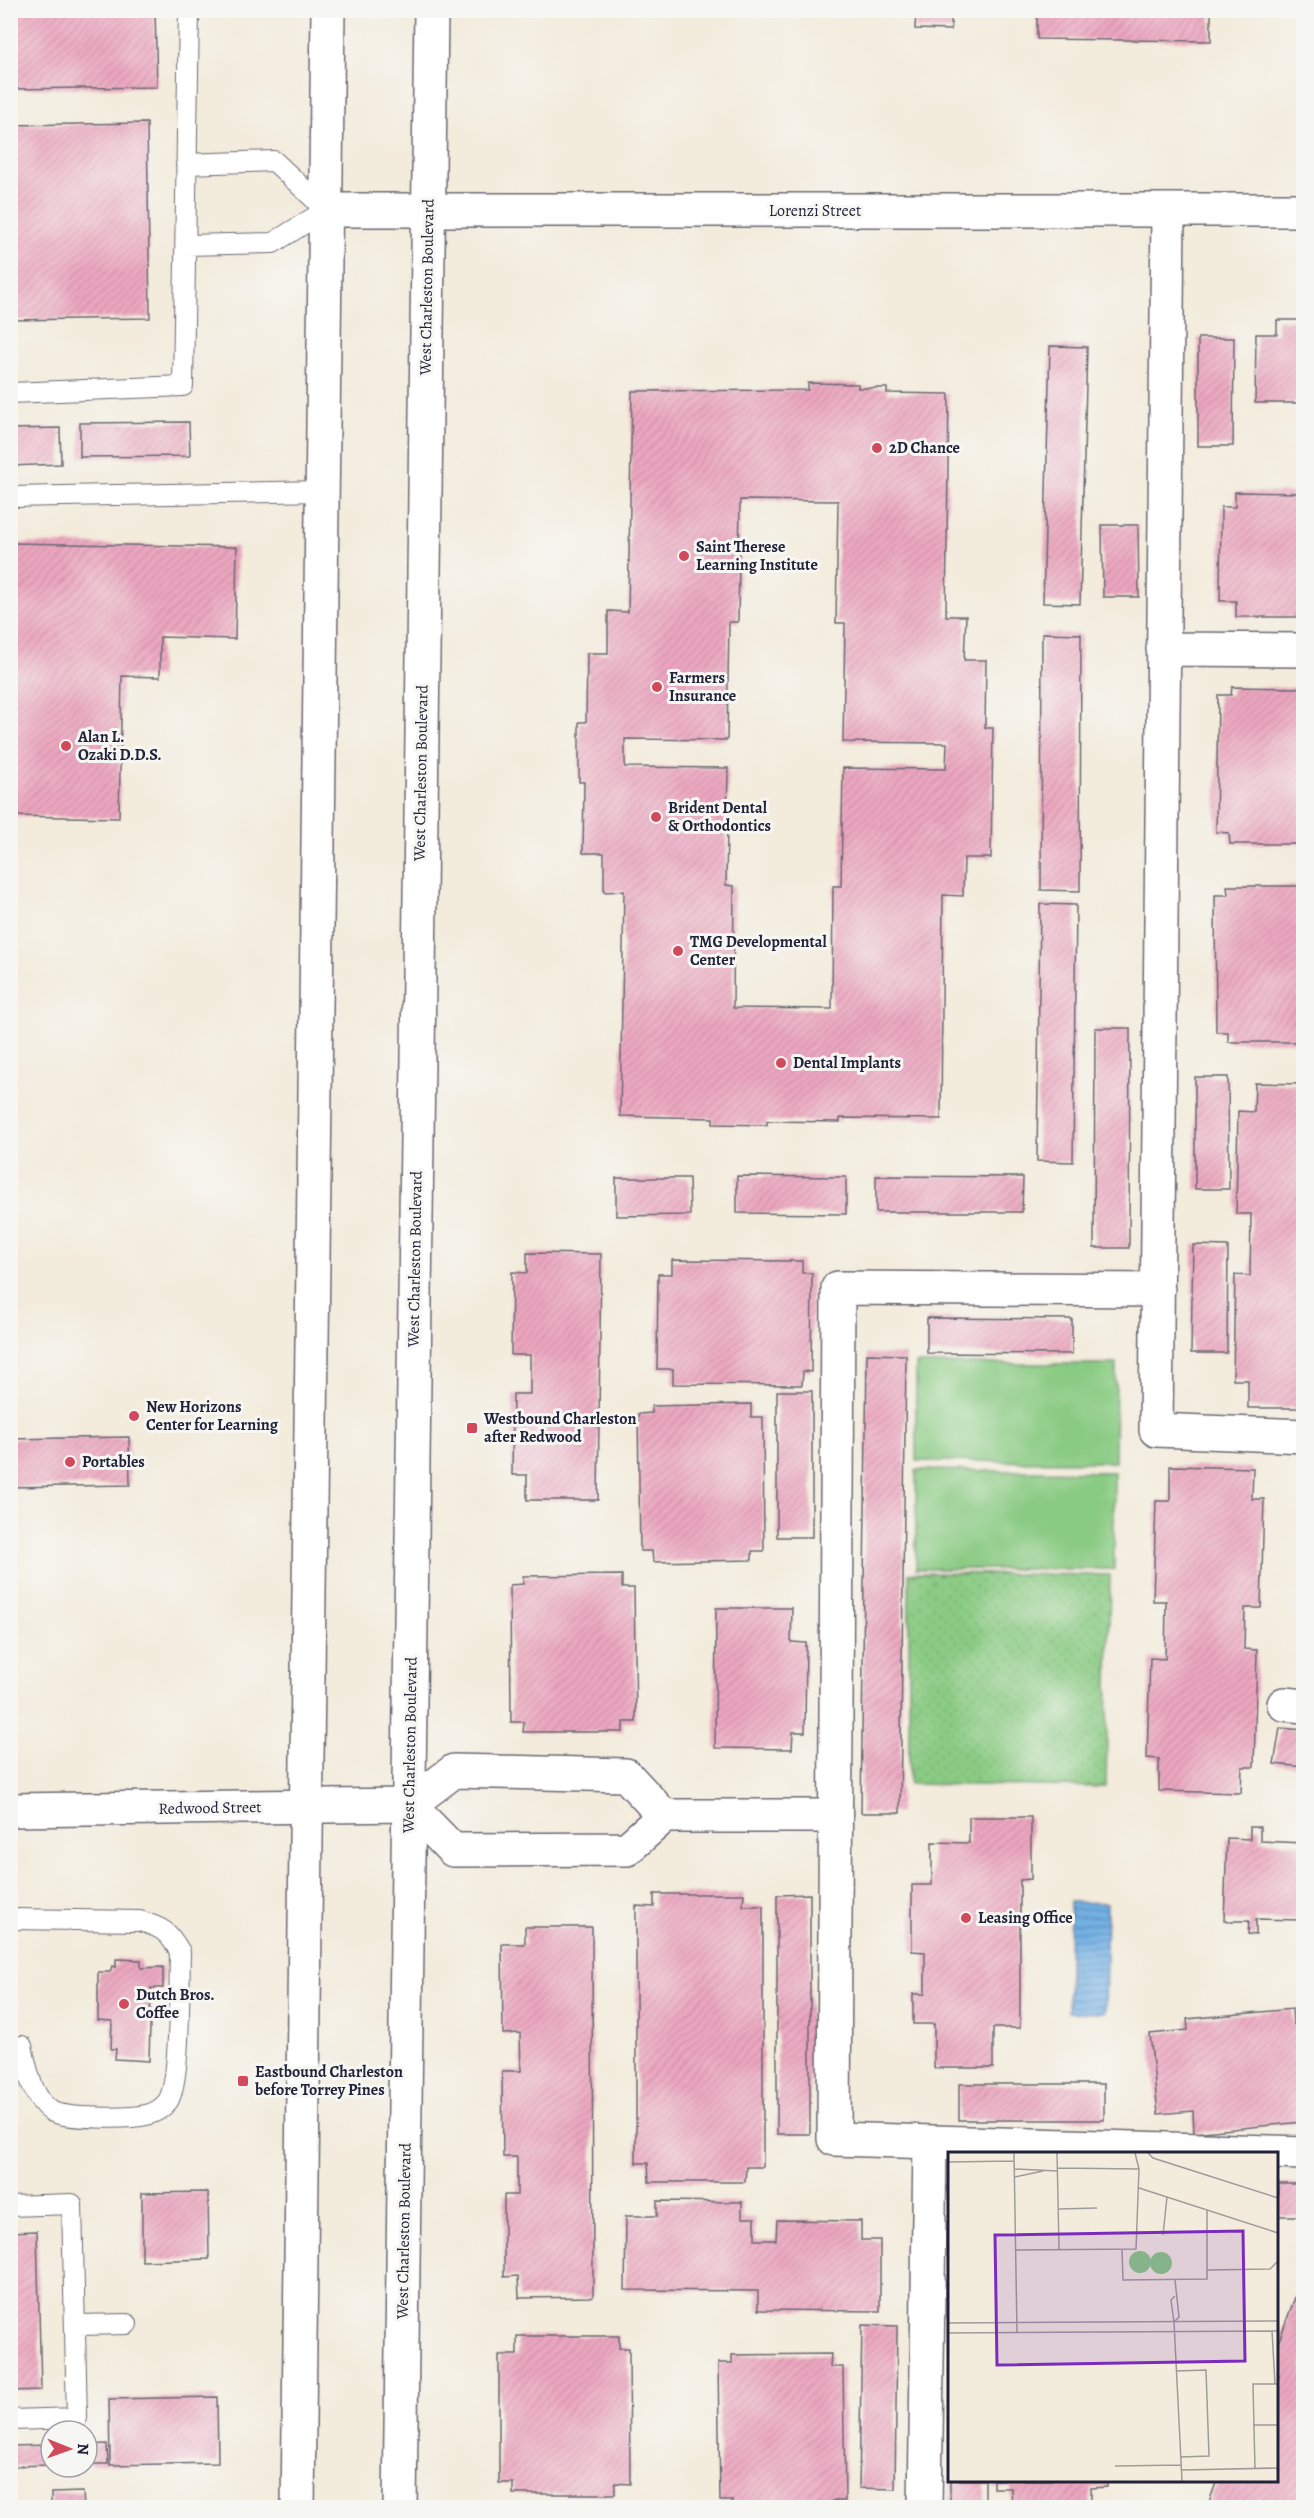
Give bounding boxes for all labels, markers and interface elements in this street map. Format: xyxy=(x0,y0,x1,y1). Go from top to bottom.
street label: West Charleston Boulevard xyxy=(414,198,440,376)
street label: Lorenzi Street xyxy=(769,200,861,222)
place label: 2D Chance xyxy=(889,437,960,459)
marker: 2D Chance xyxy=(870,441,884,455)
place label: Saint Therese Learning Institute xyxy=(696,536,818,576)
marker: Saint Therese Learning Institute xyxy=(677,549,691,563)
place label: Farmers Insurance xyxy=(669,667,736,707)
marker: Farmers Insurance xyxy=(650,680,664,694)
street label: West Charleston Boulevard xyxy=(408,684,434,862)
place label: Alan L. Ozaki D.D.S. xyxy=(77,726,162,766)
marker: Alan L. Ozaki D.D.S. xyxy=(59,739,73,753)
place label: Brident Dental & Orthodontics xyxy=(668,797,771,837)
marker: Brident Dental & Orthodontics xyxy=(649,810,663,824)
place label: TMG Developmental Center xyxy=(690,931,828,971)
marker: TMG Developmental Center xyxy=(671,944,685,958)
place label: Dental Implants xyxy=(793,1052,901,1074)
marker: Dental Implants xyxy=(774,1056,788,1070)
street label: West Charleston Boulevard xyxy=(402,1170,428,1348)
place label: New Horizons Center for Learning xyxy=(146,1396,279,1436)
place label: Westbound Charleston after Redwood xyxy=(483,1408,637,1448)
marker: New Horizons Center for Learning xyxy=(127,1409,141,1423)
marker: Westbound Charleston after Redwood xyxy=(465,1421,479,1435)
place label: Portables xyxy=(82,1451,145,1473)
marker: Portables xyxy=(63,1455,77,1469)
street label: West Charleston Boulevard xyxy=(397,1656,423,1834)
street label: Redwood Street xyxy=(158,1796,262,1820)
place label: Leasing Office xyxy=(978,1907,1073,1929)
marker: Leasing Office xyxy=(959,1911,973,1925)
place label: Dutch Bros. Coffee xyxy=(136,1984,215,2024)
marker: Dutch Bros. Coffee xyxy=(117,1997,131,2011)
place label: Eastbound Charleston before Torrey Pines xyxy=(254,2061,403,2101)
marker: Eastbound Charleston before Torrey Pines xyxy=(236,2074,250,2088)
street label: West Charleston Boulevard xyxy=(391,2142,417,2320)
inset map xyxy=(948,2152,1278,2482)
north arrow xyxy=(39,2419,99,2479)
text: N xyxy=(72,2443,94,2456)

